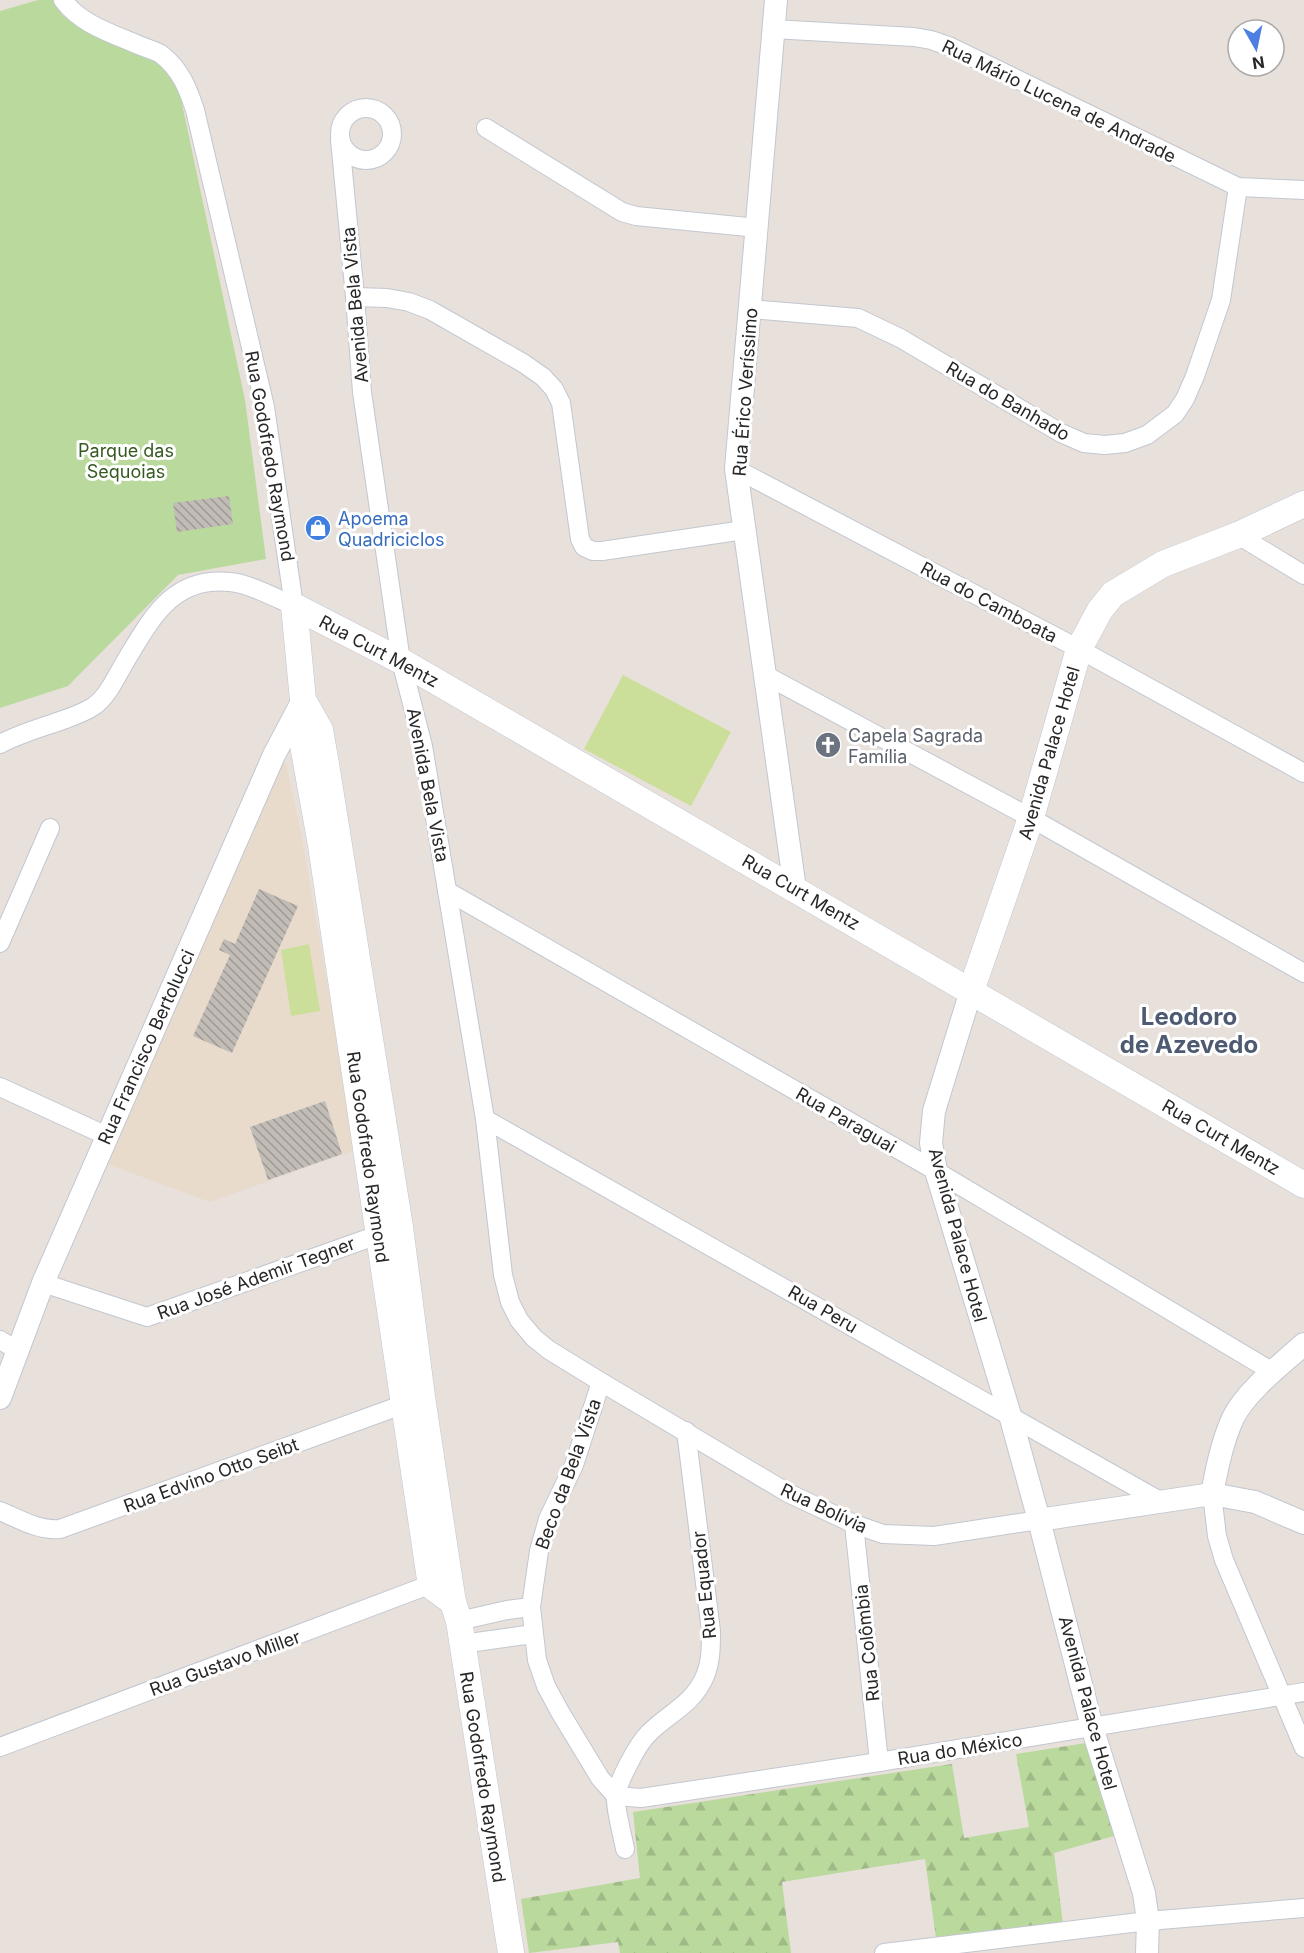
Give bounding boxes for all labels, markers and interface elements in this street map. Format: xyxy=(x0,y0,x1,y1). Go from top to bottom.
north arrow xyxy=(1226,18,1286,78)
street label: Rua Mário Lucena de Andrade xyxy=(939,35,1179,167)
text: N xyxy=(1251,52,1266,74)
street label: Avenida Bela Vista xyxy=(338,226,372,384)
street label: Rua Érico Veríssimo xyxy=(728,307,761,477)
street label: Rua Godofredo Raymond xyxy=(241,349,299,563)
street label: Rua do Banhado xyxy=(942,357,1074,445)
park label: Parque das Sequoias xyxy=(78,440,174,482)
place label: Apoema Quadriciclos xyxy=(338,508,445,550)
shop icon: Apoema Quadriciclos xyxy=(303,513,333,543)
street label: Rua do Camboata xyxy=(917,557,1061,647)
street label: Rua Curt Mentz xyxy=(316,611,442,691)
street label: Avenida Palace Hotel xyxy=(1014,664,1084,842)
street label: Avenida Bela Vista xyxy=(403,706,453,864)
place label: Capela Sagrada Família xyxy=(848,725,983,767)
church icon: Capela Sagrada Família xyxy=(813,730,843,760)
street label: Rua Curt Mentz xyxy=(738,850,864,934)
street label: Rua Francisco Bertolucci xyxy=(93,946,199,1148)
district label: Leodoro de Azevedo xyxy=(1120,1002,1258,1059)
street label: Rua Godofredo Raymond xyxy=(343,1050,393,1264)
street label: Rua Paraguai xyxy=(792,1083,900,1157)
street label: Rua Curt Mentz xyxy=(1158,1095,1284,1179)
street label: Avenida Palace Hotel xyxy=(925,1146,991,1324)
street label: Rua José Ademir Tegner xyxy=(154,1232,358,1324)
street label: Rua Peru xyxy=(785,1281,861,1337)
street label: Beco da Bela Vista xyxy=(531,1396,605,1552)
street label: Rua Edvino Otto Seibt xyxy=(121,1434,301,1516)
street label: Rua Bolívia xyxy=(777,1479,871,1537)
street label: Rua Equador xyxy=(688,1530,720,1640)
street label: Rua Colômbia xyxy=(850,1583,884,1703)
street label: Avenida Palace Hotel xyxy=(1055,1614,1121,1792)
street label: Rua Gustavo Miller xyxy=(147,1626,304,1700)
street label: Rua Godofredo Raymond xyxy=(456,1670,510,1884)
street label: Rua do México xyxy=(896,1729,1024,1769)

